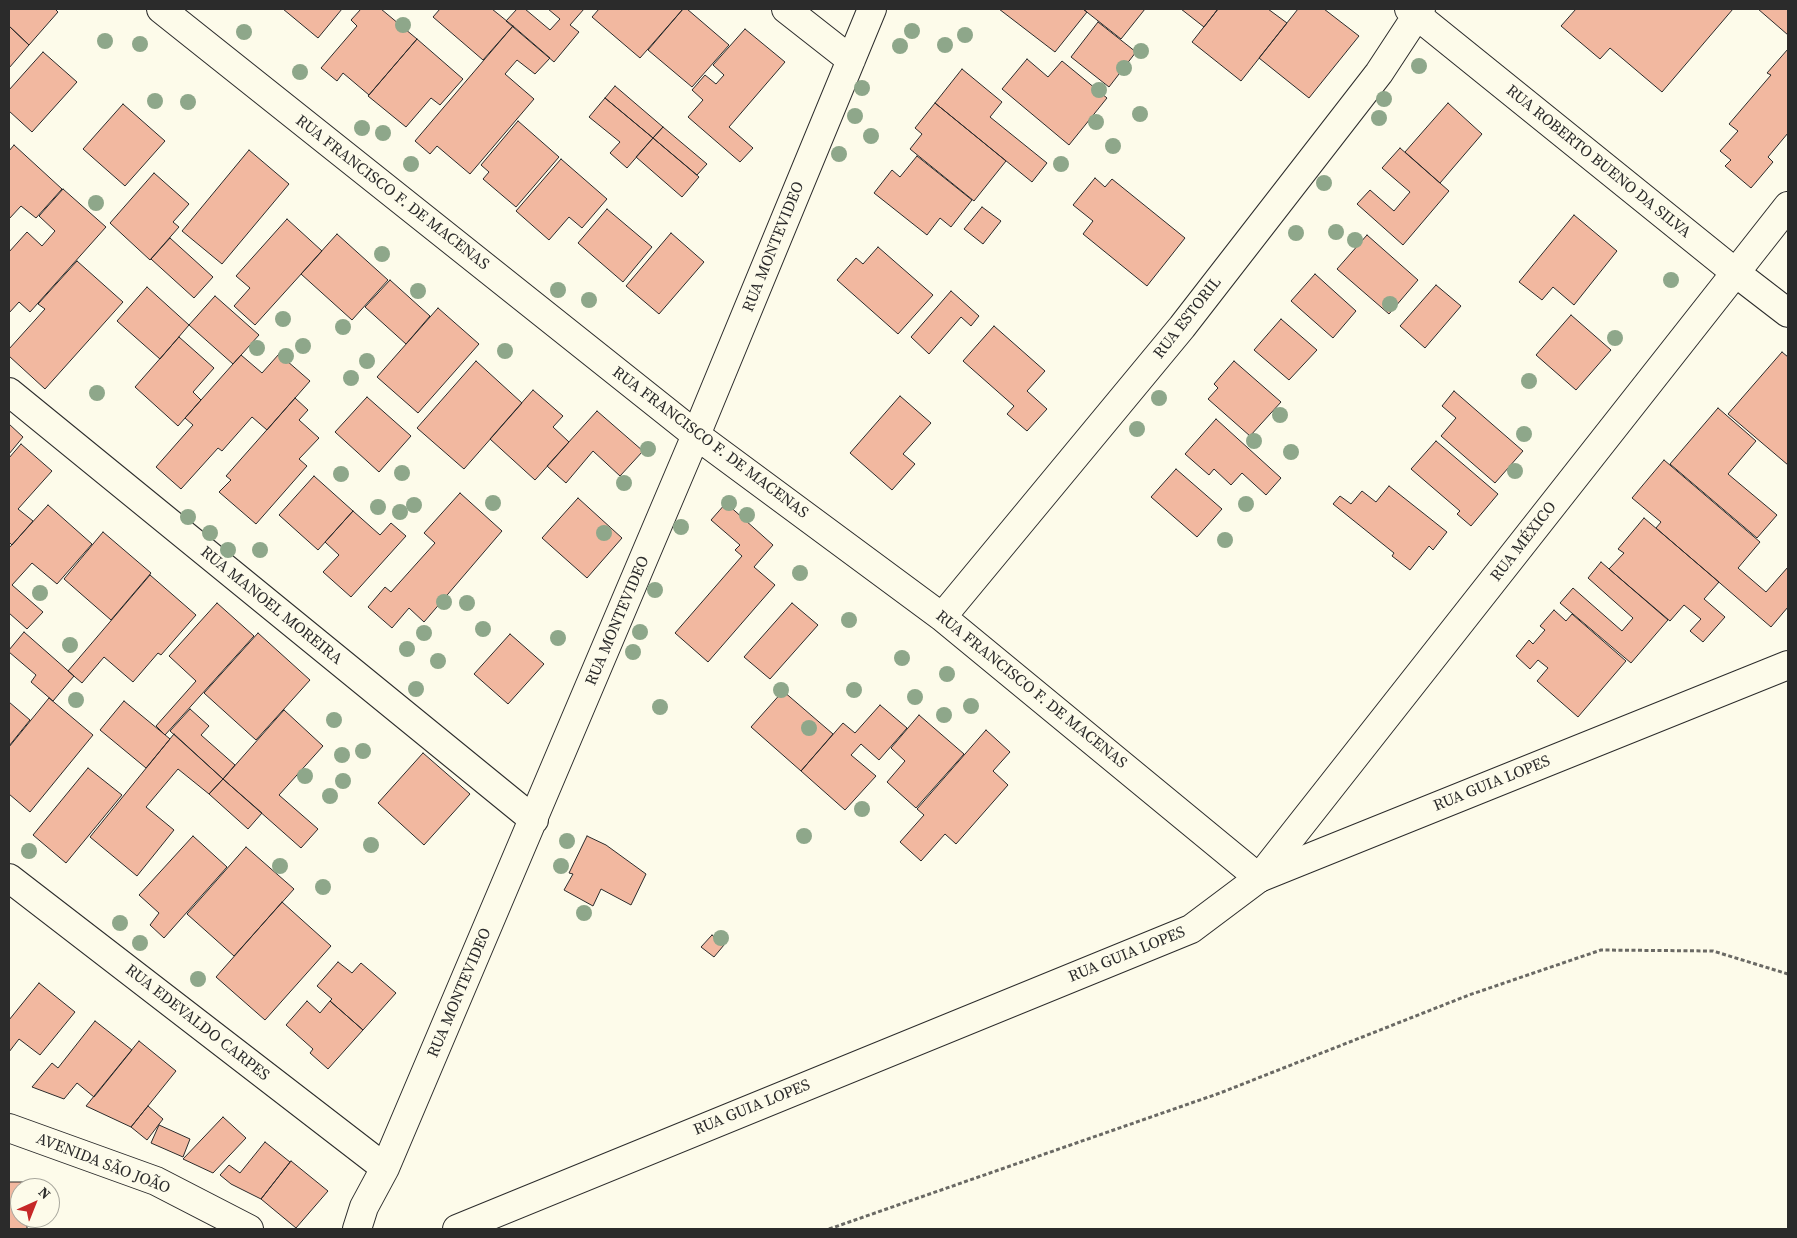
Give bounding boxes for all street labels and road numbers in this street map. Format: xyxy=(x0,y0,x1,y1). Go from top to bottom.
street label: RUA ROBERTO BUENO DA SILVA xyxy=(1502,81,1694,243)
street label: RUA FRANCISCO F. DE MACENAS xyxy=(291,111,493,275)
street label: RUA MONTEVIDEO xyxy=(739,179,809,315)
street label: RUA ESTORIL xyxy=(1150,273,1226,363)
street label: RUA FRANCISCO F. DE MACENAS xyxy=(608,363,812,523)
street label: RUA MÉXICO xyxy=(1487,498,1561,586)
street label: RUA MANOEL MOREIRA xyxy=(196,543,346,669)
street label: RUA MONTEVIDEO xyxy=(582,553,654,689)
street label: RUA FRANCISCO F. DE MACENAS xyxy=(932,607,1130,773)
street label: RUA GUIA LOPES xyxy=(1431,752,1553,816)
street label: RUA GUIA LOPES xyxy=(1066,923,1188,987)
street label: RUA MONTEVIDEO xyxy=(424,925,496,1061)
street label: RUA EDEVALDO CARPES xyxy=(121,961,273,1085)
street label: RUA GUIA LOPES xyxy=(691,1076,813,1140)
street label: AVENIDA SÃO JOÃO xyxy=(33,1130,173,1198)

